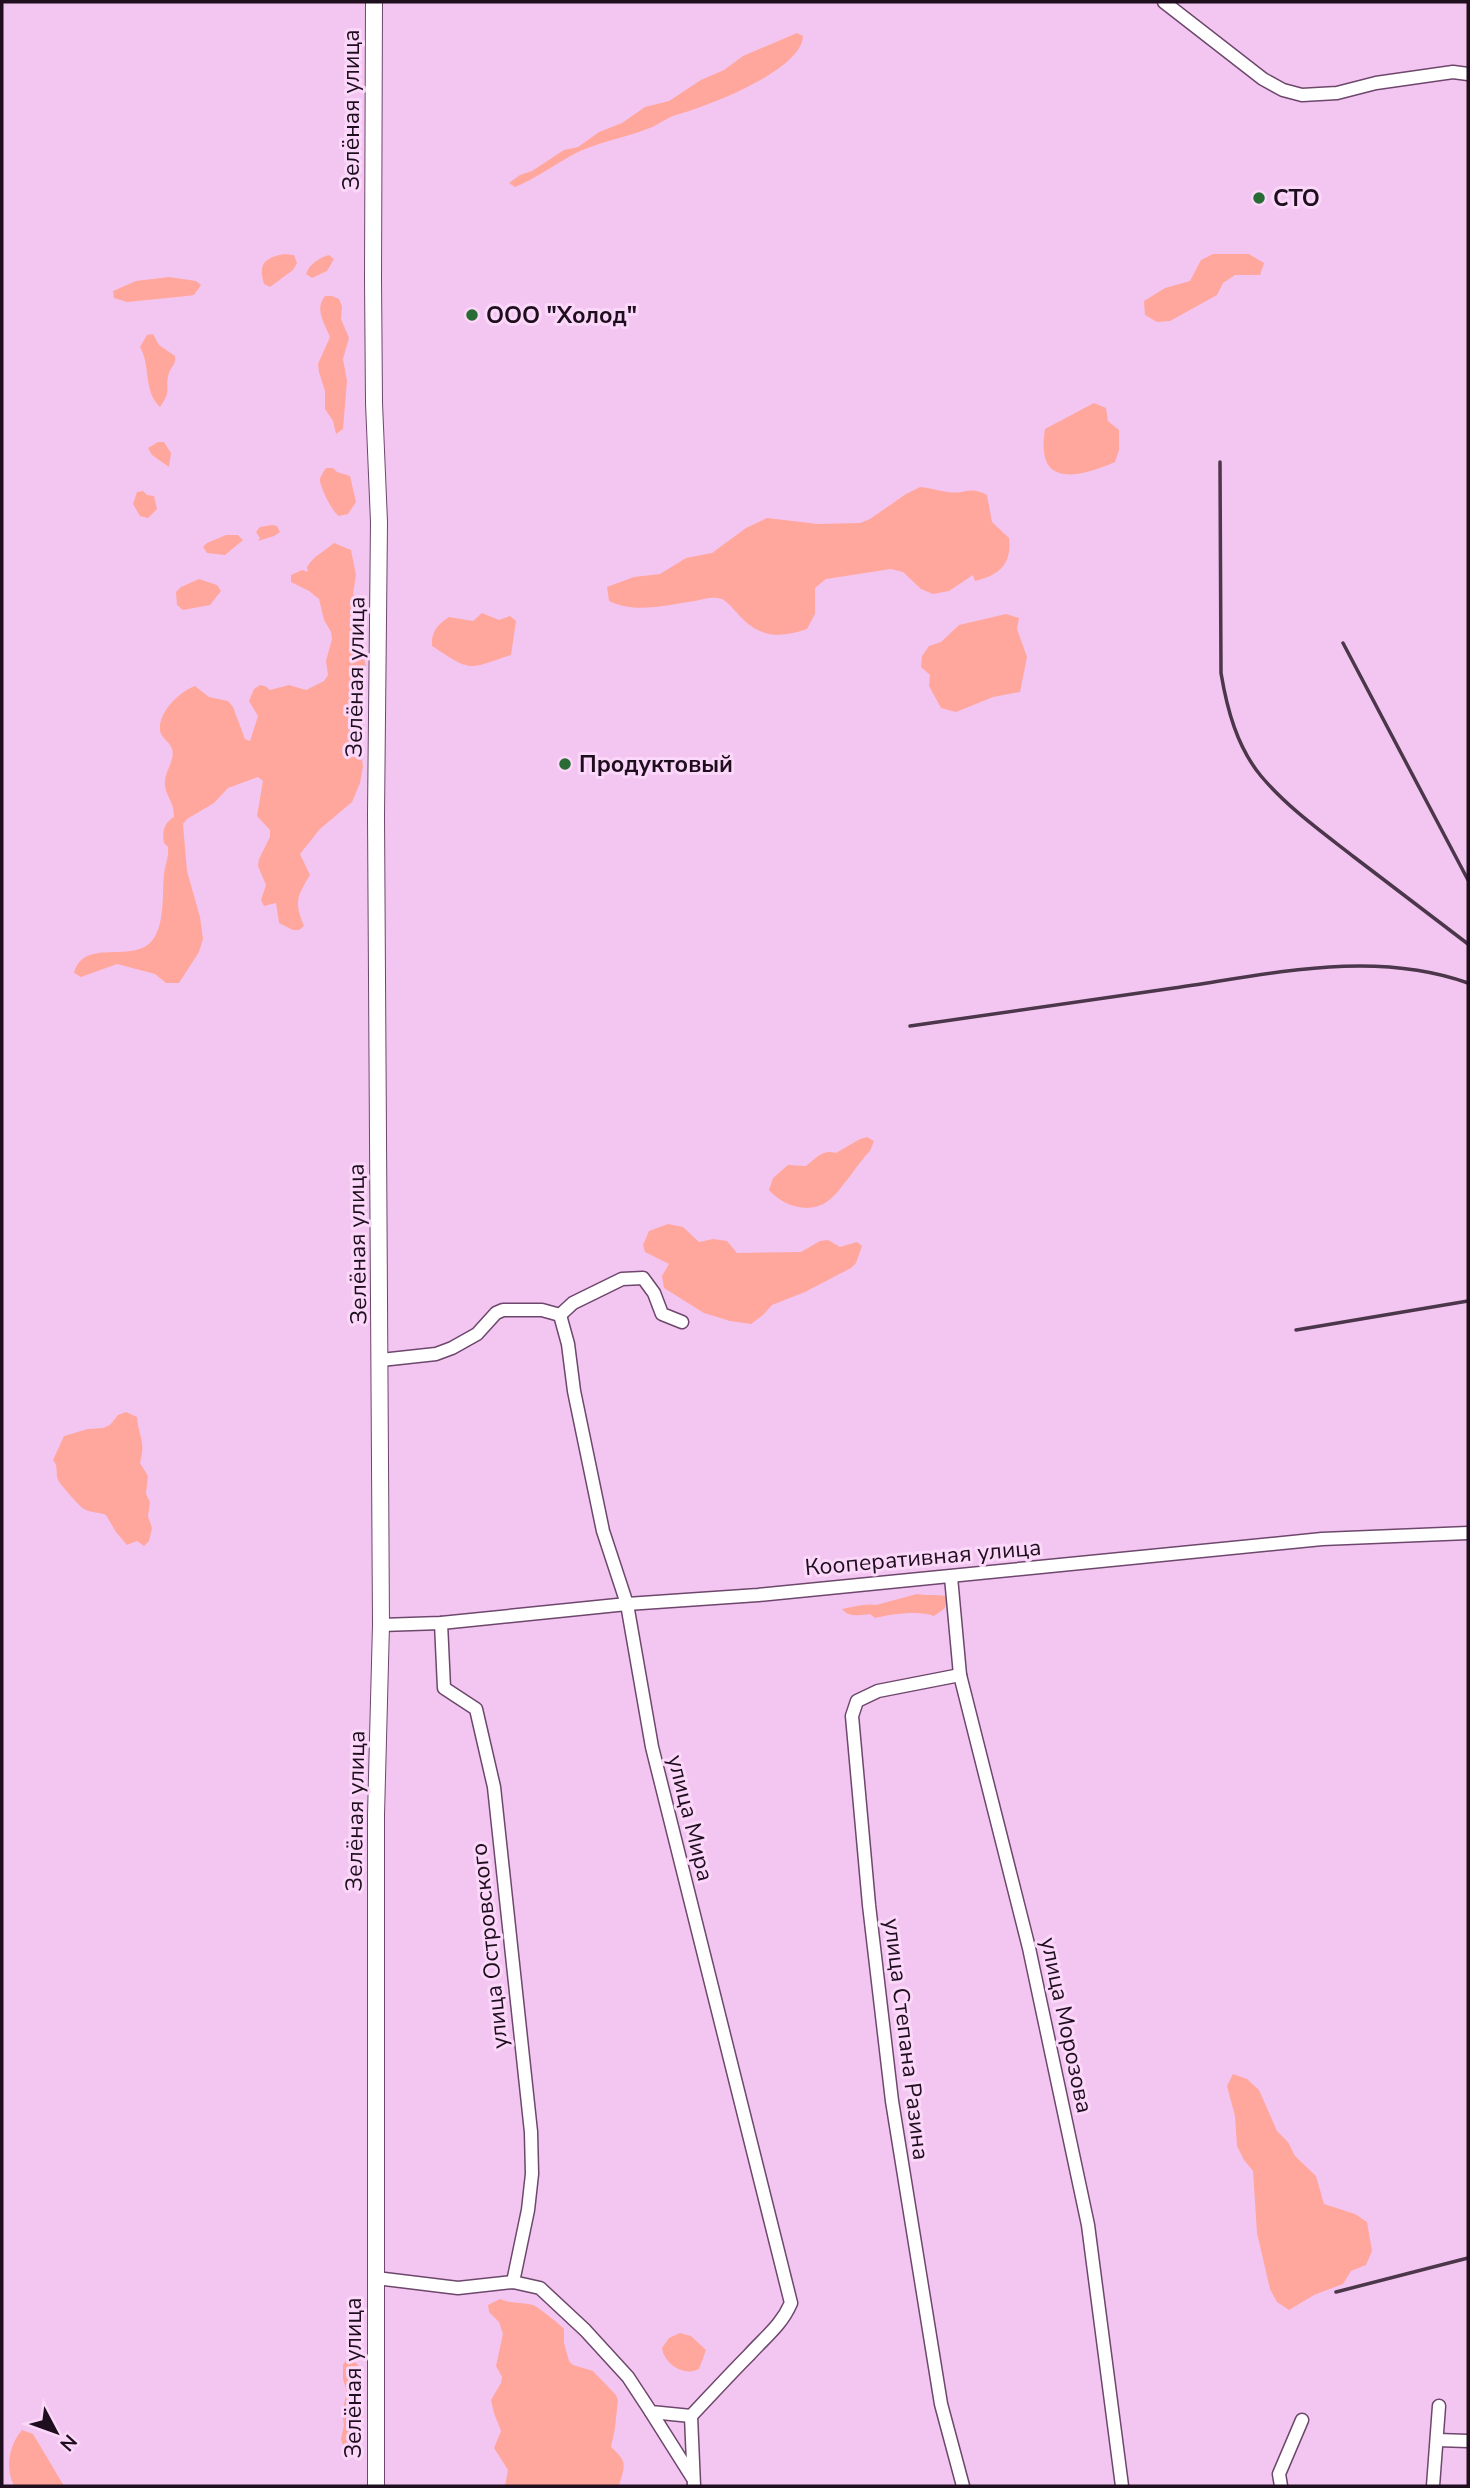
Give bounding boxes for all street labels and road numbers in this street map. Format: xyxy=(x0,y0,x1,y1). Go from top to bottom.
street label: Зелёная улица xyxy=(336,29,367,191)
street label: Зелёная улица xyxy=(339,596,372,758)
street label: Зелёная улица xyxy=(341,1163,374,1325)
street label: Кооперативная улица xyxy=(804,1532,1043,1583)
street label: Зелёная улица xyxy=(339,1730,372,1892)
street label: улица Мира xyxy=(660,1752,721,1885)
street label: улица Островского xyxy=(463,1841,516,2051)
street label: улица Степана Разина xyxy=(876,1916,937,2162)
street label: улица Морозова xyxy=(1033,1934,1100,2116)
street label: Зелёная улица xyxy=(338,2297,369,2459)

